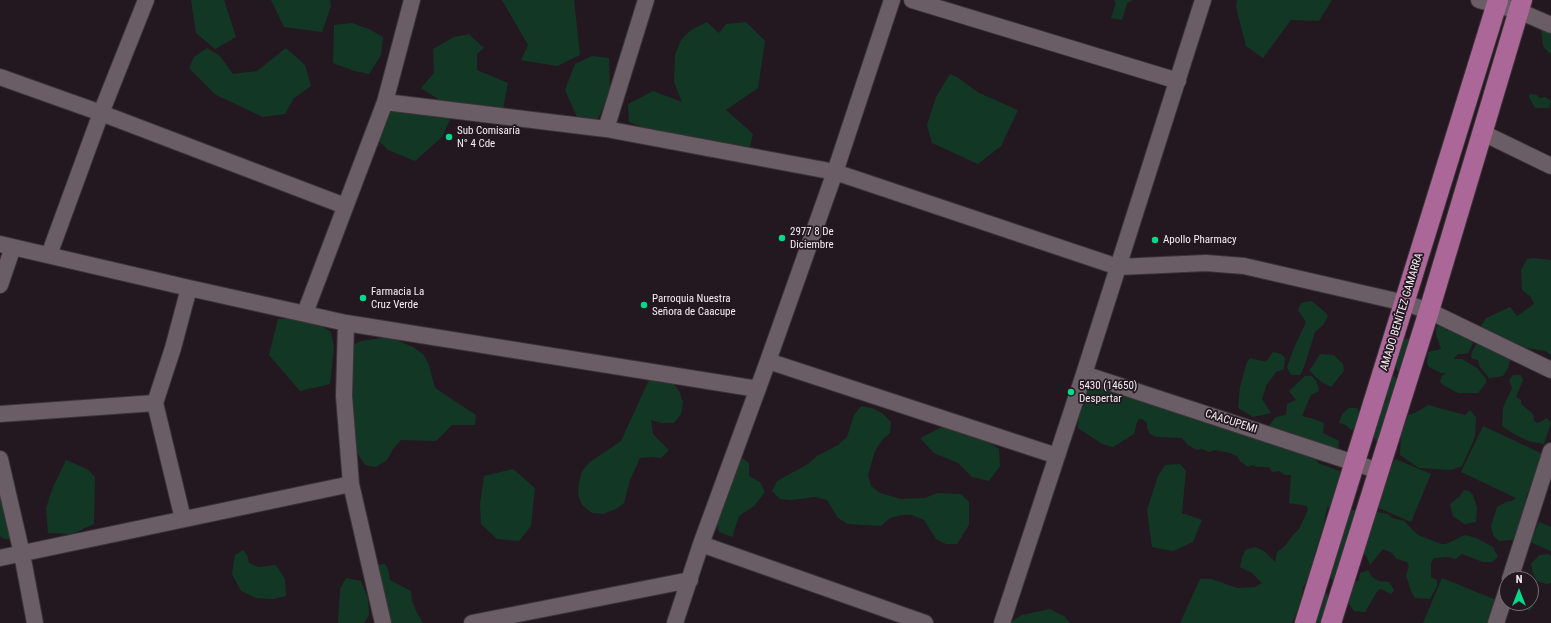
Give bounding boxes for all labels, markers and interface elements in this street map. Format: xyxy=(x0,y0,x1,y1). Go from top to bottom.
place label: Sub Comisaría N° 4 Cde xyxy=(457,124,520,150)
marker: Sub Comisaría N° 4 Cde xyxy=(444,132,454,142)
place label: 2977 8 De Diciembre xyxy=(790,225,834,251)
marker: 2977 8 De Diciembre xyxy=(777,233,787,243)
place label: Apollo Pharmacy xyxy=(1163,233,1237,247)
marker: Apollo Pharmacy xyxy=(1150,235,1160,245)
street label: AMADO BENÍTEZ GAMARRA xyxy=(1378,252,1426,372)
place label: Farmacia La Cruz Verde xyxy=(371,285,424,311)
place label: Parroquia Nuestra Señora de Caacupe xyxy=(652,292,736,318)
marker: Farmacia La Cruz Verde xyxy=(358,293,368,303)
marker: Parroquia Nuestra Señora de Caacupe xyxy=(639,300,649,310)
place label: 5430 (14650) Despertar xyxy=(1079,379,1137,405)
marker: 5430 (14650) Despertar xyxy=(1066,387,1076,397)
street label: CAACUPEMI xyxy=(1203,407,1259,437)
north arrow xyxy=(1499,571,1539,611)
text: N xyxy=(1516,573,1522,586)

